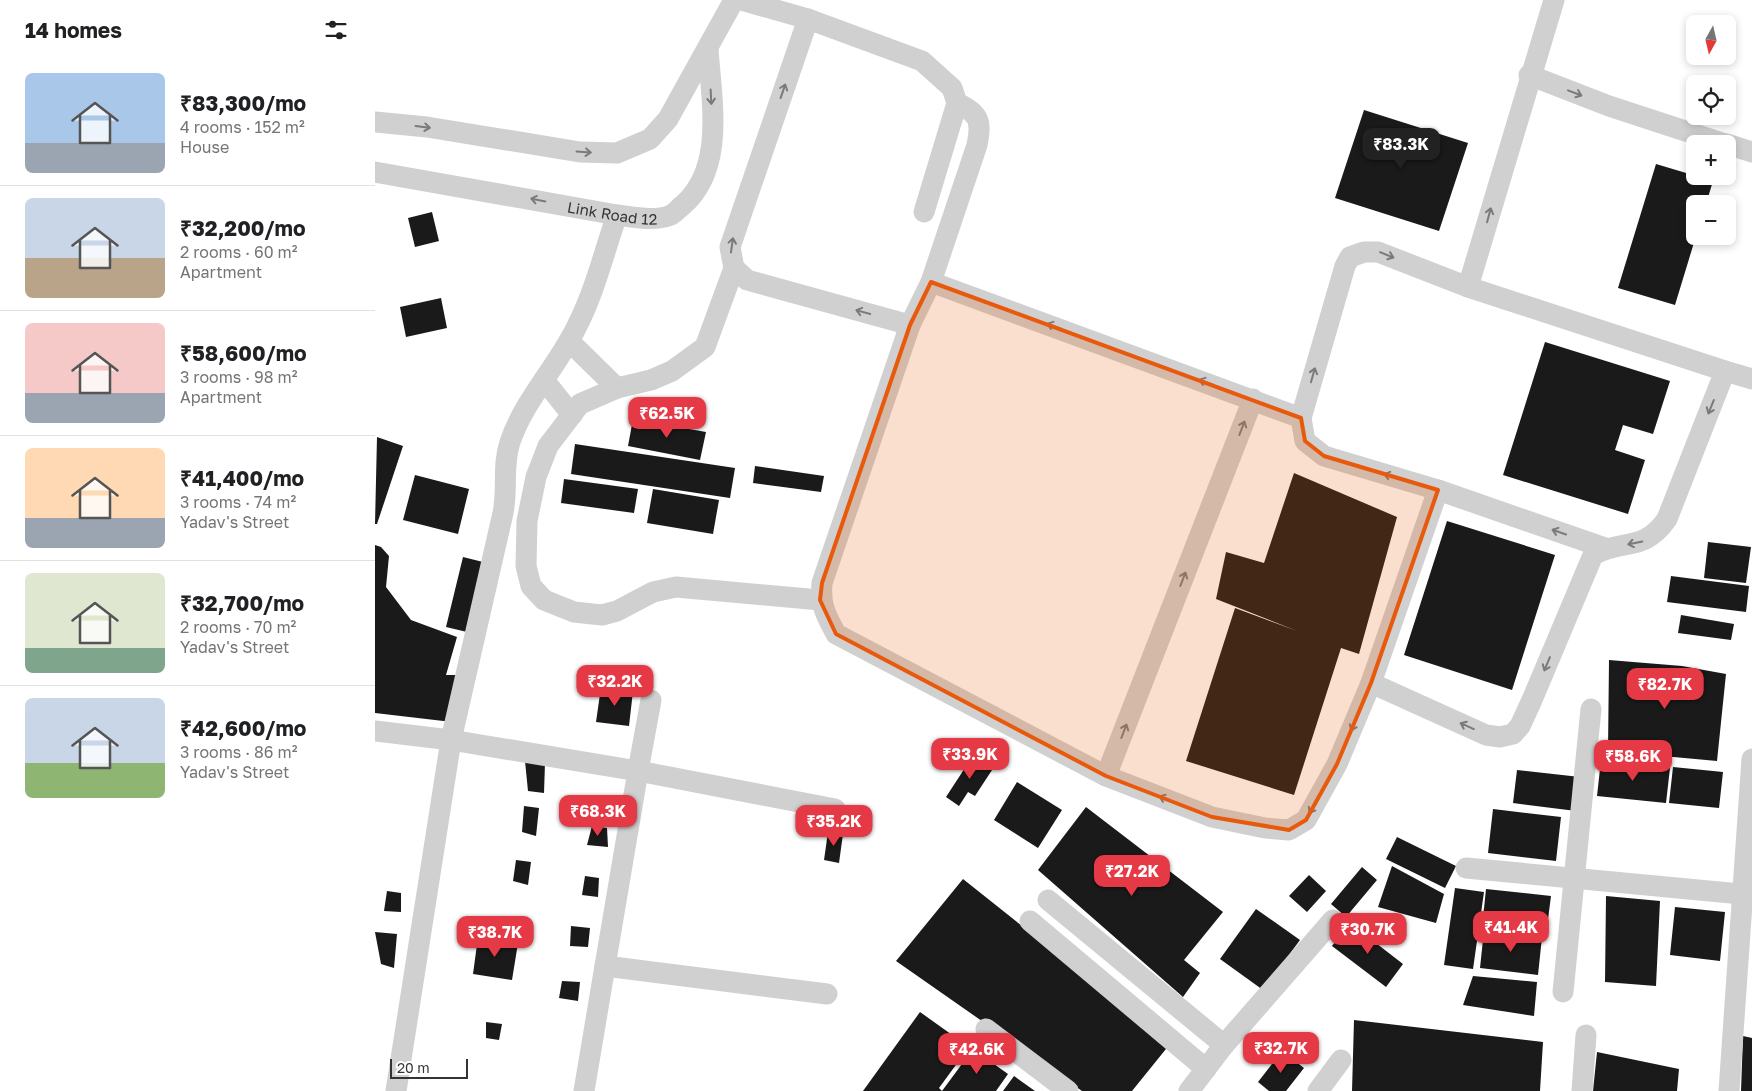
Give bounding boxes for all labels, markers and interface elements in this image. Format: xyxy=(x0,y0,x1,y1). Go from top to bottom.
north arrow xyxy=(1686,15,1736,65)
map controls xyxy=(1686,15,1736,245)
icon: filters xyxy=(322,16,350,44)
text: 14 homes xyxy=(25,17,122,43)
button: locate xyxy=(1686,75,1736,125)
one-way arrow xyxy=(779,84,788,99)
one-way arrow xyxy=(706,88,715,104)
one-way arrow xyxy=(1567,89,1582,98)
text: ₹83,300/mo xyxy=(180,90,306,116)
icon: home xyxy=(65,93,125,153)
text: 4 rooms · 152 m² xyxy=(180,117,305,137)
one-way arrow xyxy=(415,122,431,132)
pin: ₹83.3K xyxy=(1360,128,1442,170)
text: ₹83.3K xyxy=(1373,134,1429,154)
button: + xyxy=(1686,135,1736,185)
text: House xyxy=(180,137,229,157)
one-way arrow xyxy=(576,147,592,156)
one-way arrow xyxy=(530,195,546,205)
button: − xyxy=(1686,195,1736,245)
street label: Link Road 12 xyxy=(566,197,658,228)
one-way arrow xyxy=(1485,208,1495,224)
text: ₹32,200/mo xyxy=(180,215,306,241)
icon: home xyxy=(65,218,125,278)
one-way arrow xyxy=(727,237,737,253)
text: 2 rooms · 60 m² xyxy=(180,242,298,262)
one-way arrow xyxy=(1378,251,1394,260)
text: Apartment xyxy=(180,262,262,282)
one-way arrow xyxy=(856,307,872,316)
one-way arrow xyxy=(1046,321,1062,330)
text: ₹58,600/mo xyxy=(180,340,307,366)
icon: home xyxy=(65,343,125,403)
text: 3 rooms · 98 m² xyxy=(180,367,297,387)
one-way arrow xyxy=(1309,368,1319,384)
one-way arrow xyxy=(1199,377,1215,386)
text: Apartment xyxy=(180,387,262,407)
pin: ₹62.5K xyxy=(626,396,708,439)
one-way arrow xyxy=(1706,399,1715,414)
text: ₹62.5K xyxy=(639,403,695,423)
one-way arrow xyxy=(1238,421,1247,436)
text: ₹41,400/mo xyxy=(180,465,304,491)
icon: home xyxy=(65,468,125,528)
one-way arrow xyxy=(1384,471,1400,481)
text: 3 rooms · 74 m² xyxy=(180,492,296,512)
text: Yadav's Street xyxy=(180,512,290,532)
one-way arrow xyxy=(1552,527,1568,536)
one-way arrow xyxy=(1627,539,1643,548)
one-way arrow xyxy=(1179,572,1188,587)
text: ₹32,700/mo xyxy=(180,590,304,616)
icon: home xyxy=(65,593,125,653)
text: 2 rooms · 70 m² xyxy=(180,617,296,637)
text: Yadav's Street xyxy=(180,637,290,657)
one-way arrow xyxy=(1542,656,1551,671)
pin: ₹32.2K xyxy=(574,664,656,707)
pin: ₹82.7K xyxy=(1624,668,1706,710)
text: ₹32.2K xyxy=(587,671,643,691)
text: ₹82.7K xyxy=(1638,674,1692,694)
text: ₹42,600/mo xyxy=(180,715,306,741)
one-way arrow xyxy=(1348,716,1358,731)
icon: home xyxy=(65,718,125,778)
one-way arrow xyxy=(1460,721,1475,731)
one-way arrow xyxy=(1120,723,1129,739)
pin: ₹33.9K xyxy=(929,738,1011,780)
pin: ₹58.6K xyxy=(1592,740,1674,782)
text: 3 rooms · 86 m² xyxy=(180,742,297,762)
text: ₹33.9K xyxy=(942,744,998,764)
text: ₹58.6K xyxy=(1605,746,1661,766)
text: Yadav's Street xyxy=(180,762,290,782)
pin: ₹68.3K xyxy=(557,794,639,837)
one-way arrow xyxy=(1159,794,1174,803)
one-way arrow xyxy=(1308,799,1318,813)
text: ₹68.3K xyxy=(570,801,626,821)
pin: ₹35.2K xyxy=(793,804,875,847)
text: ₹35.2K xyxy=(806,811,862,831)
pin: ₹27.2K xyxy=(1091,854,1173,897)
text: ₹27.2K xyxy=(1105,861,1159,881)
pin: ₹41.4K xyxy=(1470,910,1552,953)
pin: ₹30.7K xyxy=(1327,912,1409,955)
pin: ₹38.7K xyxy=(454,916,536,958)
text: ₹41.4K xyxy=(1484,917,1538,937)
text: ₹30.7K xyxy=(1341,919,1395,939)
text: ₹38.7K xyxy=(468,922,522,942)
pin: ₹42.6K xyxy=(936,1032,1018,1075)
pin: ₹32.7K xyxy=(1240,1032,1322,1074)
text: ₹32.7K xyxy=(1254,1038,1308,1058)
text: ₹42.6K xyxy=(949,1039,1005,1059)
scale bar xyxy=(390,1056,467,1079)
text: 20 m xyxy=(397,1059,430,1076)

